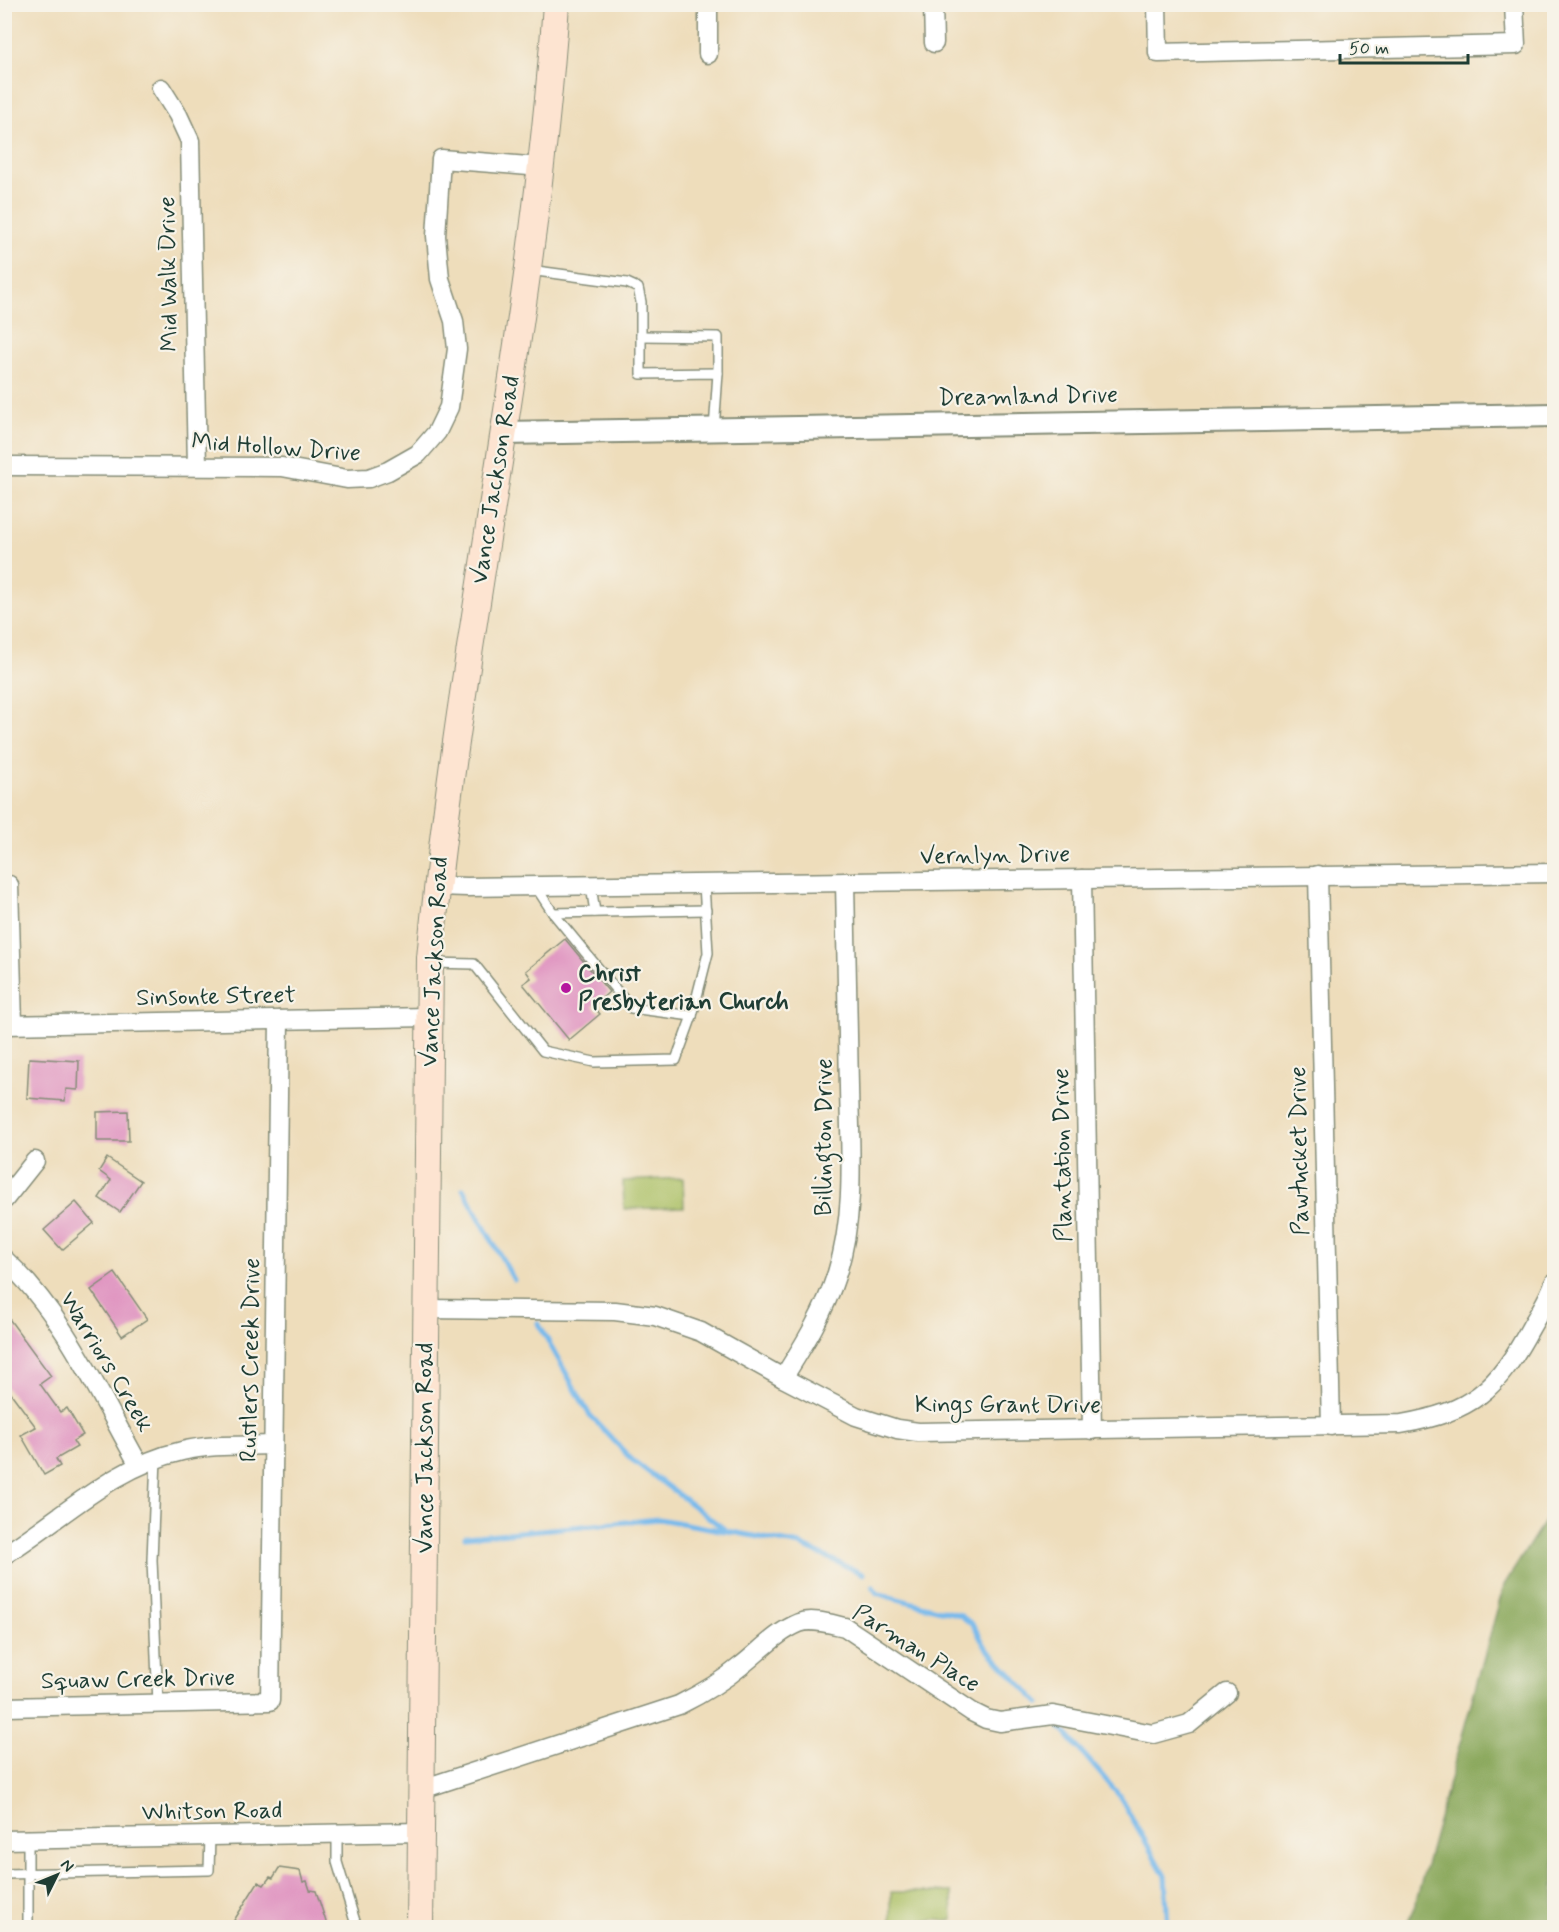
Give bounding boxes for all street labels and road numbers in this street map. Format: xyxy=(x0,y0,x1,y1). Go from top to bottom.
street label: Mid Walk Drive xyxy=(152,196,186,352)
street label: Vance Jackson Road xyxy=(464,373,528,587)
street label: Dreamland Drive xyxy=(938,380,1118,414)
street label: Mid Hollow Drive xyxy=(190,427,362,469)
street label: Vernlyn Drive xyxy=(920,839,1070,873)
street label: Vance Jackson Road xyxy=(414,856,456,1068)
street label: Sinsonte Street xyxy=(136,980,296,1014)
street label: Billington Drive xyxy=(809,1058,843,1216)
street label: Pawtucket Drive xyxy=(1283,1066,1317,1236)
street label: Plantation Drive xyxy=(1046,1068,1080,1242)
street label: Rustlers Creek Drive xyxy=(234,1258,268,1462)
street label: Warriors Creek xyxy=(52,1286,160,1438)
street label: Vance Jackson Road xyxy=(410,1343,441,1553)
street label: Kings Grant Drive xyxy=(915,1390,1101,1423)
street label: Parman Place xyxy=(846,1598,986,1700)
street label: Squaw Creek Drive xyxy=(41,1663,235,1697)
street label: Whitson Road xyxy=(141,1795,283,1829)

